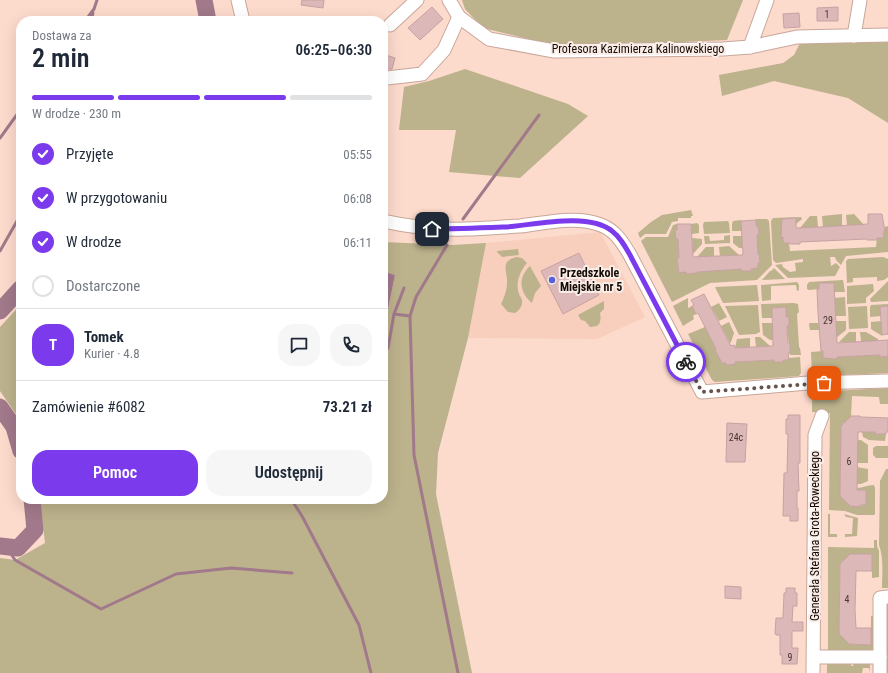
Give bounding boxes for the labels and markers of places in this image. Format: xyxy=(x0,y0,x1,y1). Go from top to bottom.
pin xyxy=(415,212,449,246)
place label: Przedszkole Miejskie nr 5 xyxy=(560,266,622,294)
marker: Przedszkole Miejskie nr 5 xyxy=(547,275,557,285)
pin xyxy=(807,366,841,400)

